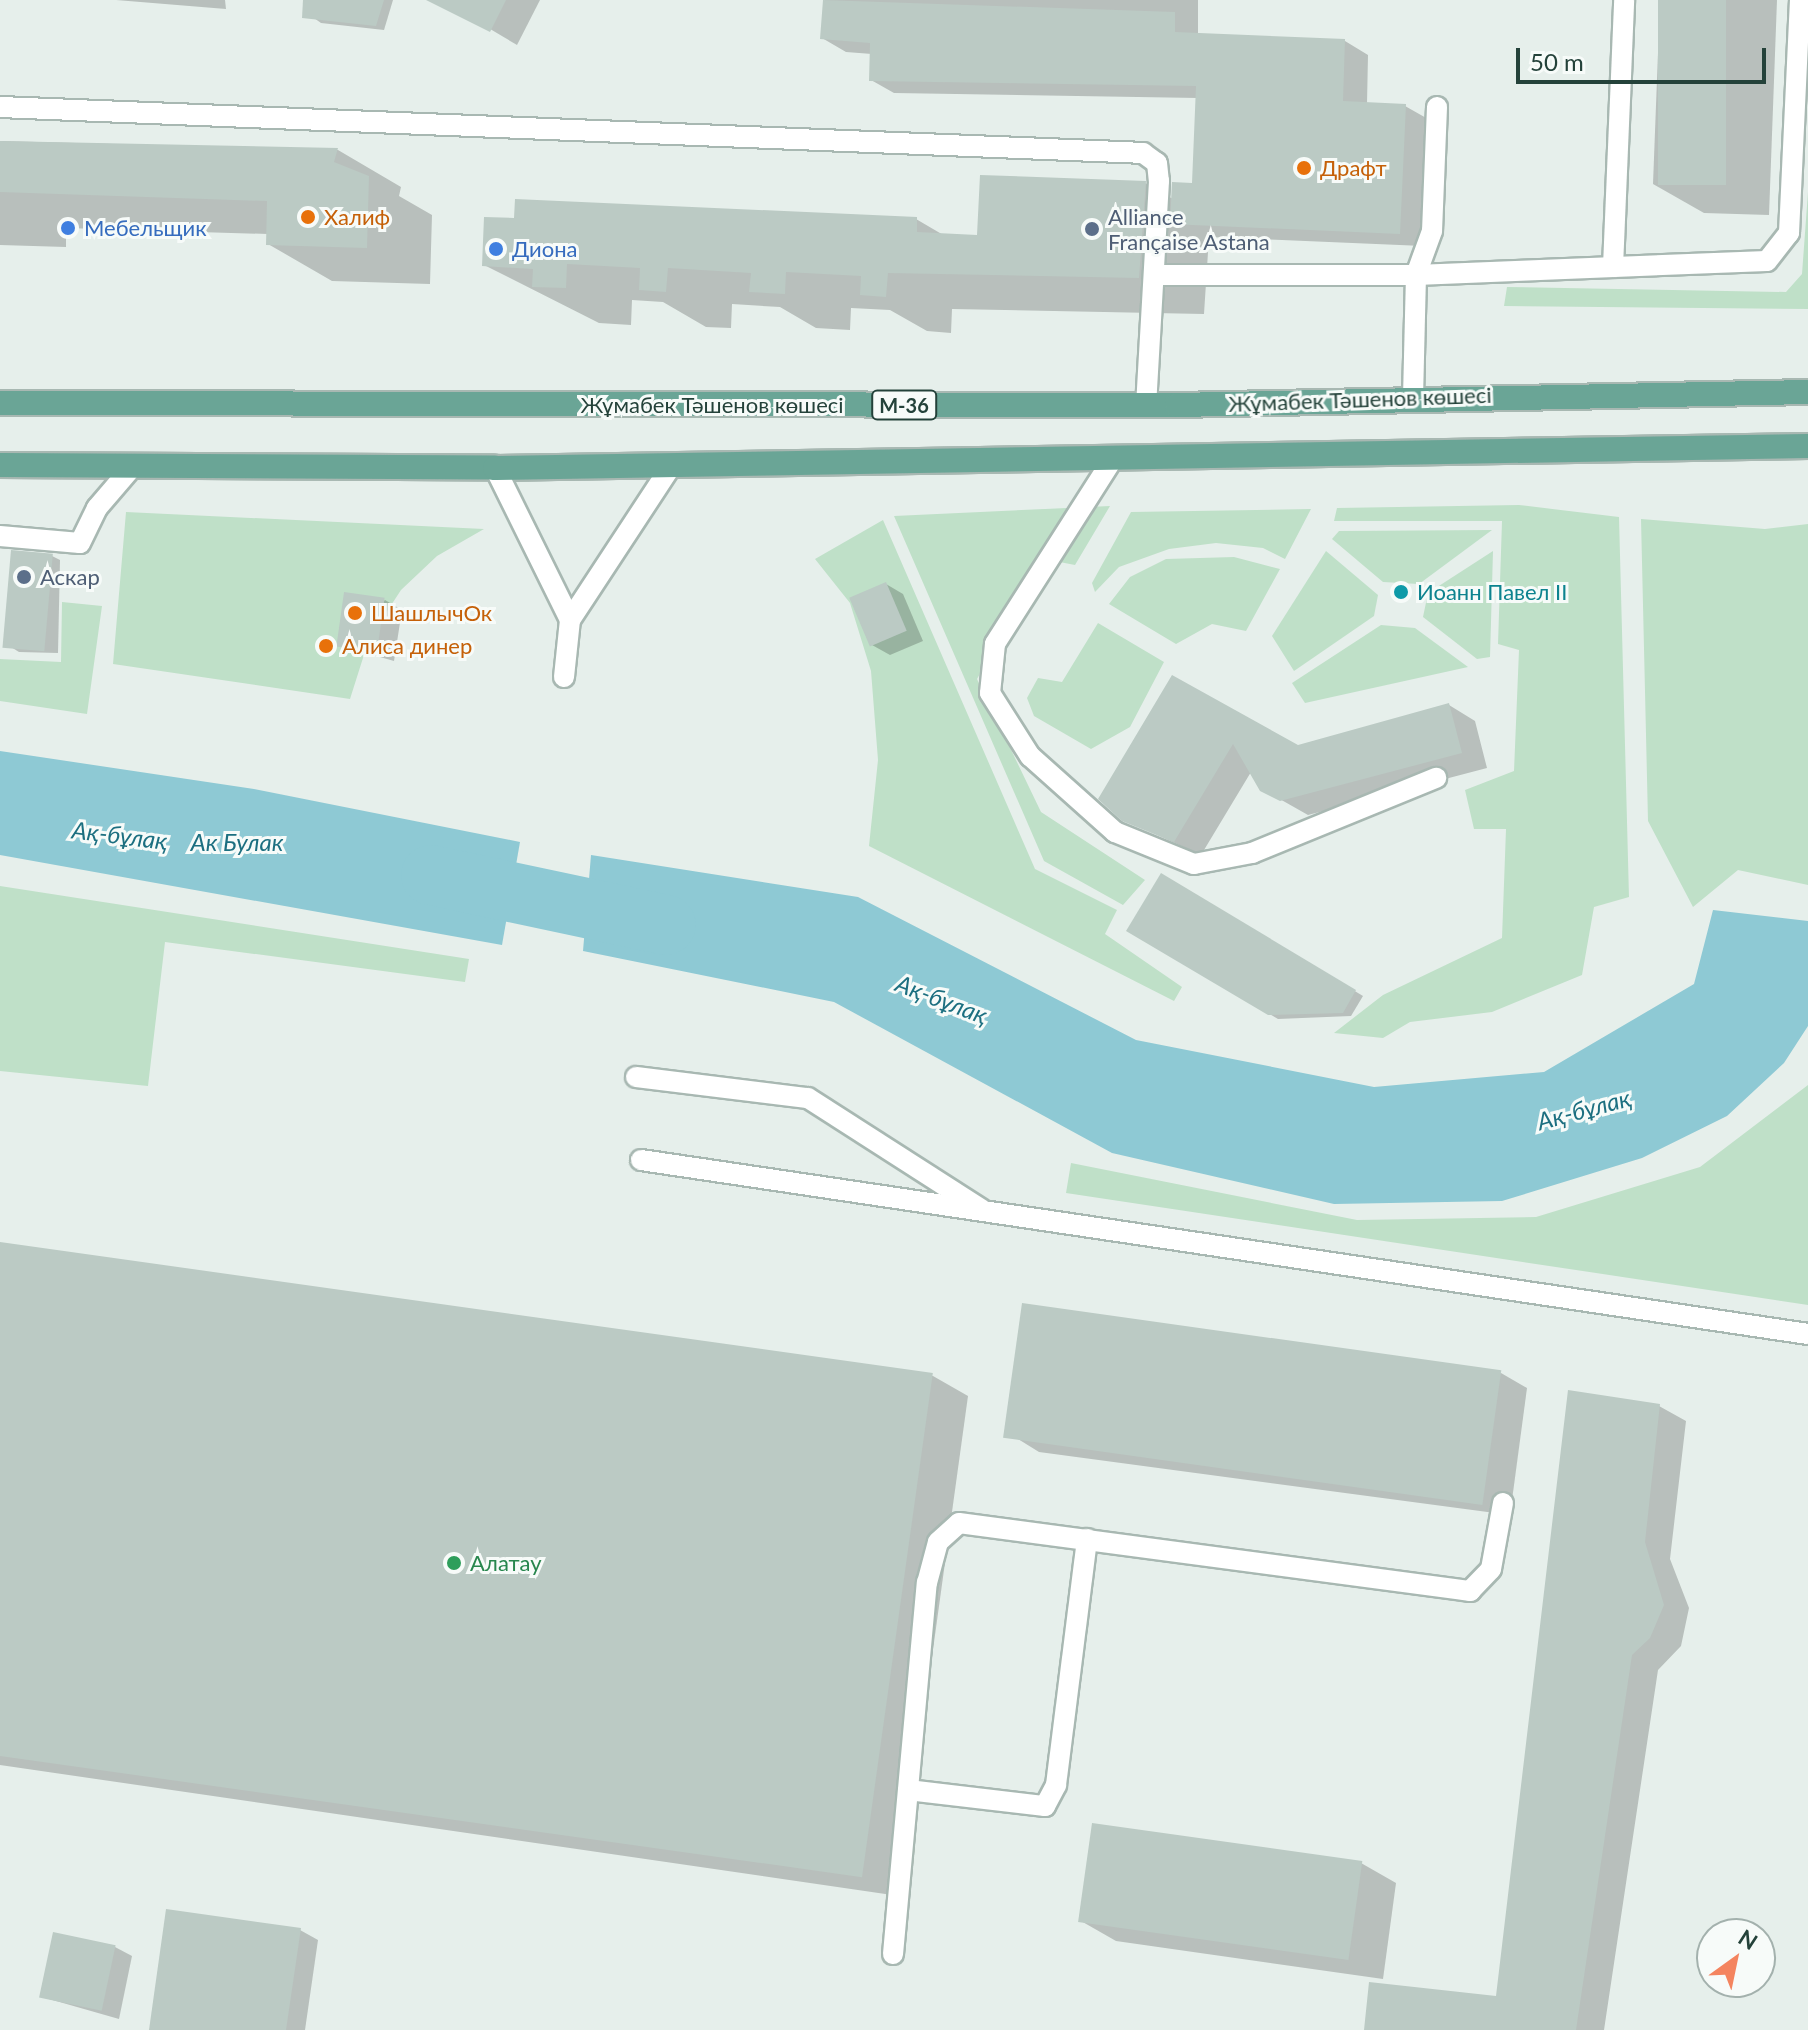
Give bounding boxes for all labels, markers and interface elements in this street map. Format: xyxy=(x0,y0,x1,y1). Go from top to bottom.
scale bar xyxy=(1520,32,1770,82)
text: 50 m xyxy=(1530,47,1584,76)
place label: Драфт xyxy=(1320,155,1387,181)
marker: Драфт xyxy=(1295,159,1313,177)
place label: Alliance Française Astana xyxy=(1108,203,1270,254)
place label: Халиф xyxy=(324,204,390,230)
marker: Халиф xyxy=(299,208,317,226)
place label: Мебельщик xyxy=(84,215,207,241)
marker: Мебельщик xyxy=(59,219,77,237)
marker: Alliance Française Astana xyxy=(1083,220,1101,238)
place label: Диона xyxy=(512,236,578,262)
marker: Диона xyxy=(487,240,505,258)
street label: Жұмабек Тәшенов көшесі xyxy=(1228,381,1492,417)
road number: M-36 xyxy=(870,389,938,421)
street label: Жұмабек Тәшенов көшесі xyxy=(580,392,844,418)
place label: Аскар xyxy=(40,564,100,590)
marker: Аскар xyxy=(15,568,33,586)
place label: Иоанн Павел II xyxy=(1417,579,1567,605)
marker: Иоанн Павел II xyxy=(1392,583,1410,601)
place label: ШашлычОк xyxy=(371,600,492,626)
marker: ШашлычОк xyxy=(346,604,364,622)
place label: Алиса динер xyxy=(342,633,472,659)
marker: Алиса динер xyxy=(317,637,335,655)
water label: Ақ-бұлақ xyxy=(70,815,170,855)
water label: Ак Булак xyxy=(191,828,283,856)
water label: Ақ-бұлақ xyxy=(892,968,992,1030)
water label: Ақ-бұлақ xyxy=(1534,1083,1634,1135)
place label: Алатау xyxy=(470,1550,542,1576)
marker: Алатау xyxy=(445,1554,463,1572)
north arrow xyxy=(1696,1918,1776,1998)
text: N xyxy=(1734,1923,1763,1955)

